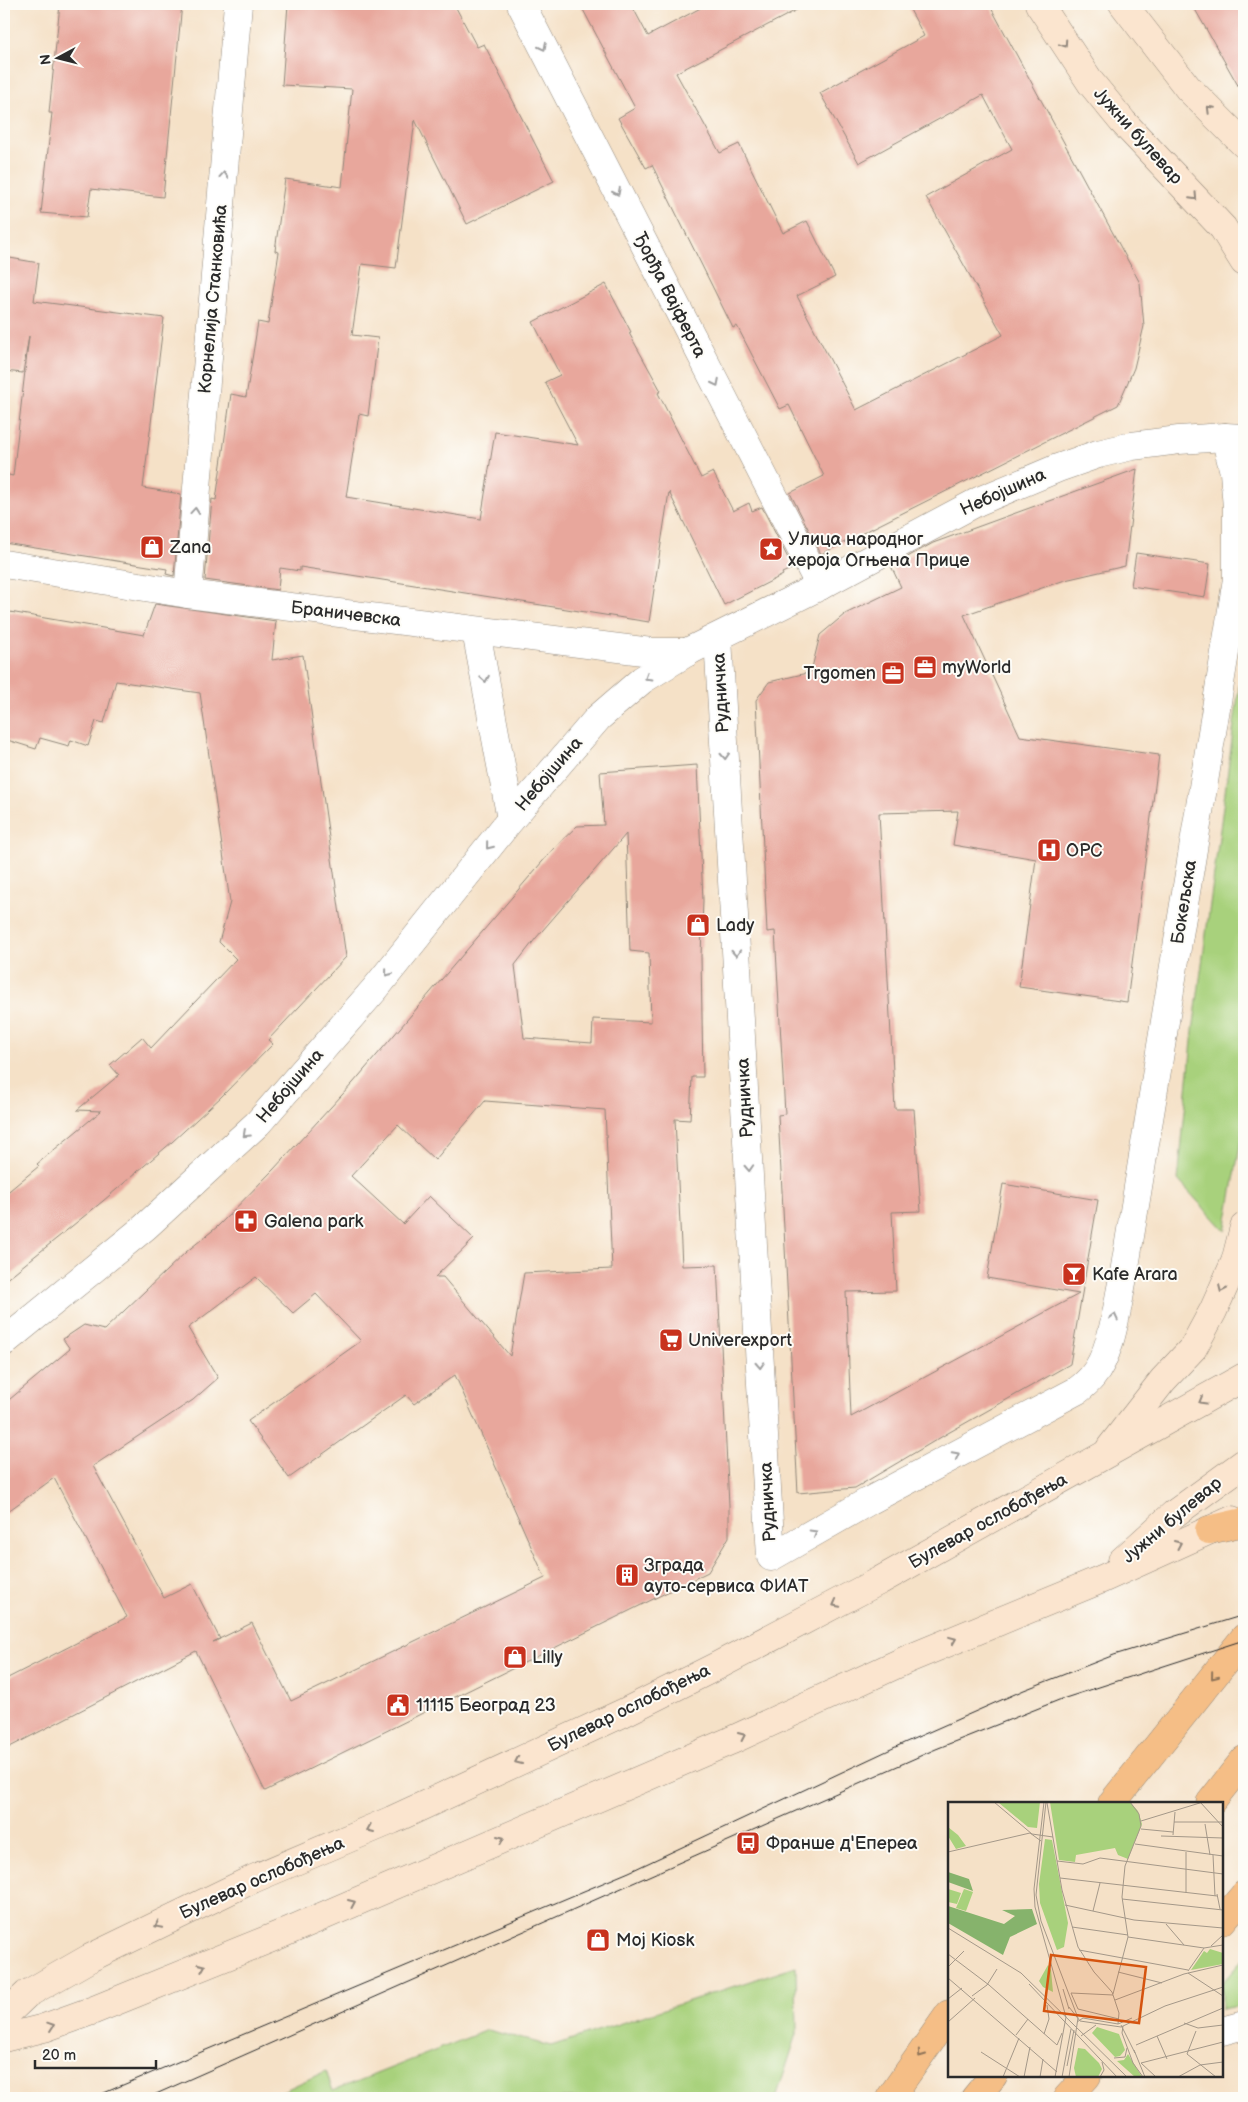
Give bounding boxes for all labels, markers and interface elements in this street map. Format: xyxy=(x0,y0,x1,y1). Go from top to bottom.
north arrow xyxy=(32,32,82,82)
one-way arrow xyxy=(1058,38,1067,47)
one-way arrow xyxy=(537,42,547,51)
text: N xyxy=(37,53,55,66)
street label: Јужни булевар xyxy=(1089,83,1187,189)
one-way arrow xyxy=(1207,106,1216,115)
one-way arrow xyxy=(218,170,229,178)
one-way arrow xyxy=(611,186,621,195)
one-way arrow xyxy=(1188,191,1197,200)
street label: Корнелија Станковића xyxy=(194,203,232,395)
street label: Ђорђа Вајферта xyxy=(629,229,711,362)
one-way arrow xyxy=(710,378,720,387)
street label: Небојшина xyxy=(957,464,1049,520)
one-way arrow xyxy=(190,507,201,515)
place label: Улица народног хероја Огњена Прице xyxy=(788,529,969,571)
shop icon: Zana xyxy=(139,534,165,560)
place icon: Улица народног хероја Огњена Прице xyxy=(758,536,784,562)
place label: Zana xyxy=(169,537,212,558)
street label: Браничевска xyxy=(290,597,403,631)
street label: Рудничка xyxy=(708,652,734,734)
office icon: myWorld xyxy=(912,654,938,680)
place label: myWorld xyxy=(942,657,1011,678)
office icon: Trgomen xyxy=(880,660,906,686)
place label: Trgomen xyxy=(804,663,876,684)
one-way arrow xyxy=(644,670,653,680)
one-way arrow xyxy=(479,674,490,683)
street label: Небојшина xyxy=(511,732,587,815)
one-way arrow xyxy=(720,753,731,761)
hospital icon: ОРС xyxy=(1036,837,1062,863)
one-way arrow xyxy=(487,840,495,849)
place label: ОРС xyxy=(1066,840,1103,861)
street label: Бокељска xyxy=(1167,858,1201,946)
shop icon: Lady xyxy=(685,912,711,938)
place label: Lady xyxy=(716,915,755,936)
one-way arrow xyxy=(731,950,742,958)
one-way arrow xyxy=(385,967,393,976)
street label: Небојшина xyxy=(252,1044,328,1127)
street label: Рудничка xyxy=(732,1057,758,1139)
one-way arrow xyxy=(243,1128,252,1137)
one-way arrow xyxy=(743,1164,754,1172)
pharmacy icon: Galena park xyxy=(233,1208,259,1234)
place label: Galena park xyxy=(264,1211,364,1232)
bar icon: Kafe Arara xyxy=(1061,1261,1087,1287)
place label: Kafe Arara xyxy=(1092,1264,1178,1285)
one-way arrow xyxy=(1218,1284,1229,1293)
one-way arrow xyxy=(1109,1313,1119,1322)
supermarket icon: Univerexport xyxy=(658,1327,684,1353)
place label: Univerexport xyxy=(688,1330,792,1351)
one-way arrow xyxy=(755,1362,766,1370)
one-way arrow xyxy=(1198,1395,1207,1405)
one-way arrow xyxy=(951,1451,960,1461)
street label: Рудничка xyxy=(755,1461,781,1543)
street label: Булевар ослобођења xyxy=(905,1469,1071,1573)
street label: Јужни булевар xyxy=(1118,1472,1226,1568)
one-way arrow xyxy=(808,1530,817,1540)
one-way arrow xyxy=(1173,1540,1182,1551)
place label: Зграда ауто-сервиса ФИАТ xyxy=(644,1555,809,1597)
building icon: Зграда ауто-сервиса ФИАТ xyxy=(614,1562,640,1588)
one-way arrow xyxy=(832,1598,841,1608)
one-way arrow xyxy=(948,1636,957,1647)
shop icon: Lilly xyxy=(502,1644,528,1670)
place label: Lilly xyxy=(532,1647,564,1668)
street label: Булевар ослобођења xyxy=(545,1659,714,1756)
one-way arrow xyxy=(1211,1670,1219,1679)
public building icon: 11115 Београд 23 xyxy=(385,1692,411,1718)
place label: 11115 Београд 23 xyxy=(416,1695,556,1716)
one-way arrow xyxy=(736,1732,745,1742)
one-way arrow xyxy=(514,1755,523,1766)
inset map xyxy=(948,1802,1223,2077)
one-way arrow xyxy=(366,1823,375,1833)
bus stop icon: Франше д'Епереа xyxy=(735,1830,761,1856)
street label: Булевар ослобођења xyxy=(177,1832,348,1924)
place label: Франше д'Епереа xyxy=(766,1833,918,1854)
one-way arrow xyxy=(496,1835,505,1846)
one-way arrow xyxy=(347,1899,356,1910)
one-way arrow xyxy=(154,1919,163,1929)
shop icon: Moj Kiosk xyxy=(585,1927,611,1953)
place label: Moj Kiosk xyxy=(616,1930,694,1951)
one-way arrow xyxy=(197,1962,206,1973)
one-way arrow xyxy=(46,2022,54,2032)
scale bar xyxy=(35,2037,156,2069)
text: 20 m xyxy=(42,2046,76,2065)
one-way arrow xyxy=(918,2048,927,2058)

